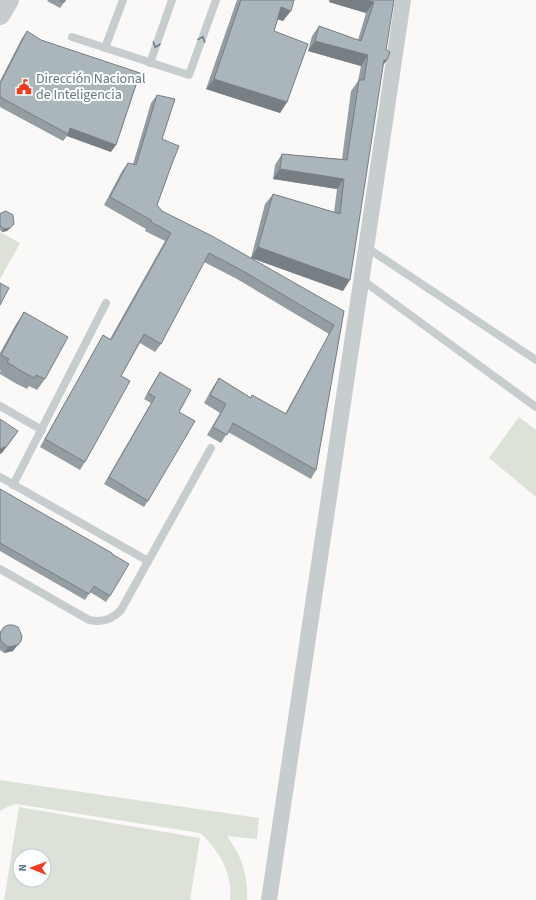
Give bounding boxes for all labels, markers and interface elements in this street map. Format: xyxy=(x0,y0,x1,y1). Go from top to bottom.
one-way arrow xyxy=(197,35,205,42)
one-way arrow xyxy=(153,41,161,48)
place label: Dirección Nacional de Inteligencia xyxy=(36,69,146,105)
public building icon: Dirección Nacional de Inteligencia xyxy=(15,78,33,96)
north arrow xyxy=(12,848,52,888)
text: N xyxy=(15,864,30,872)

